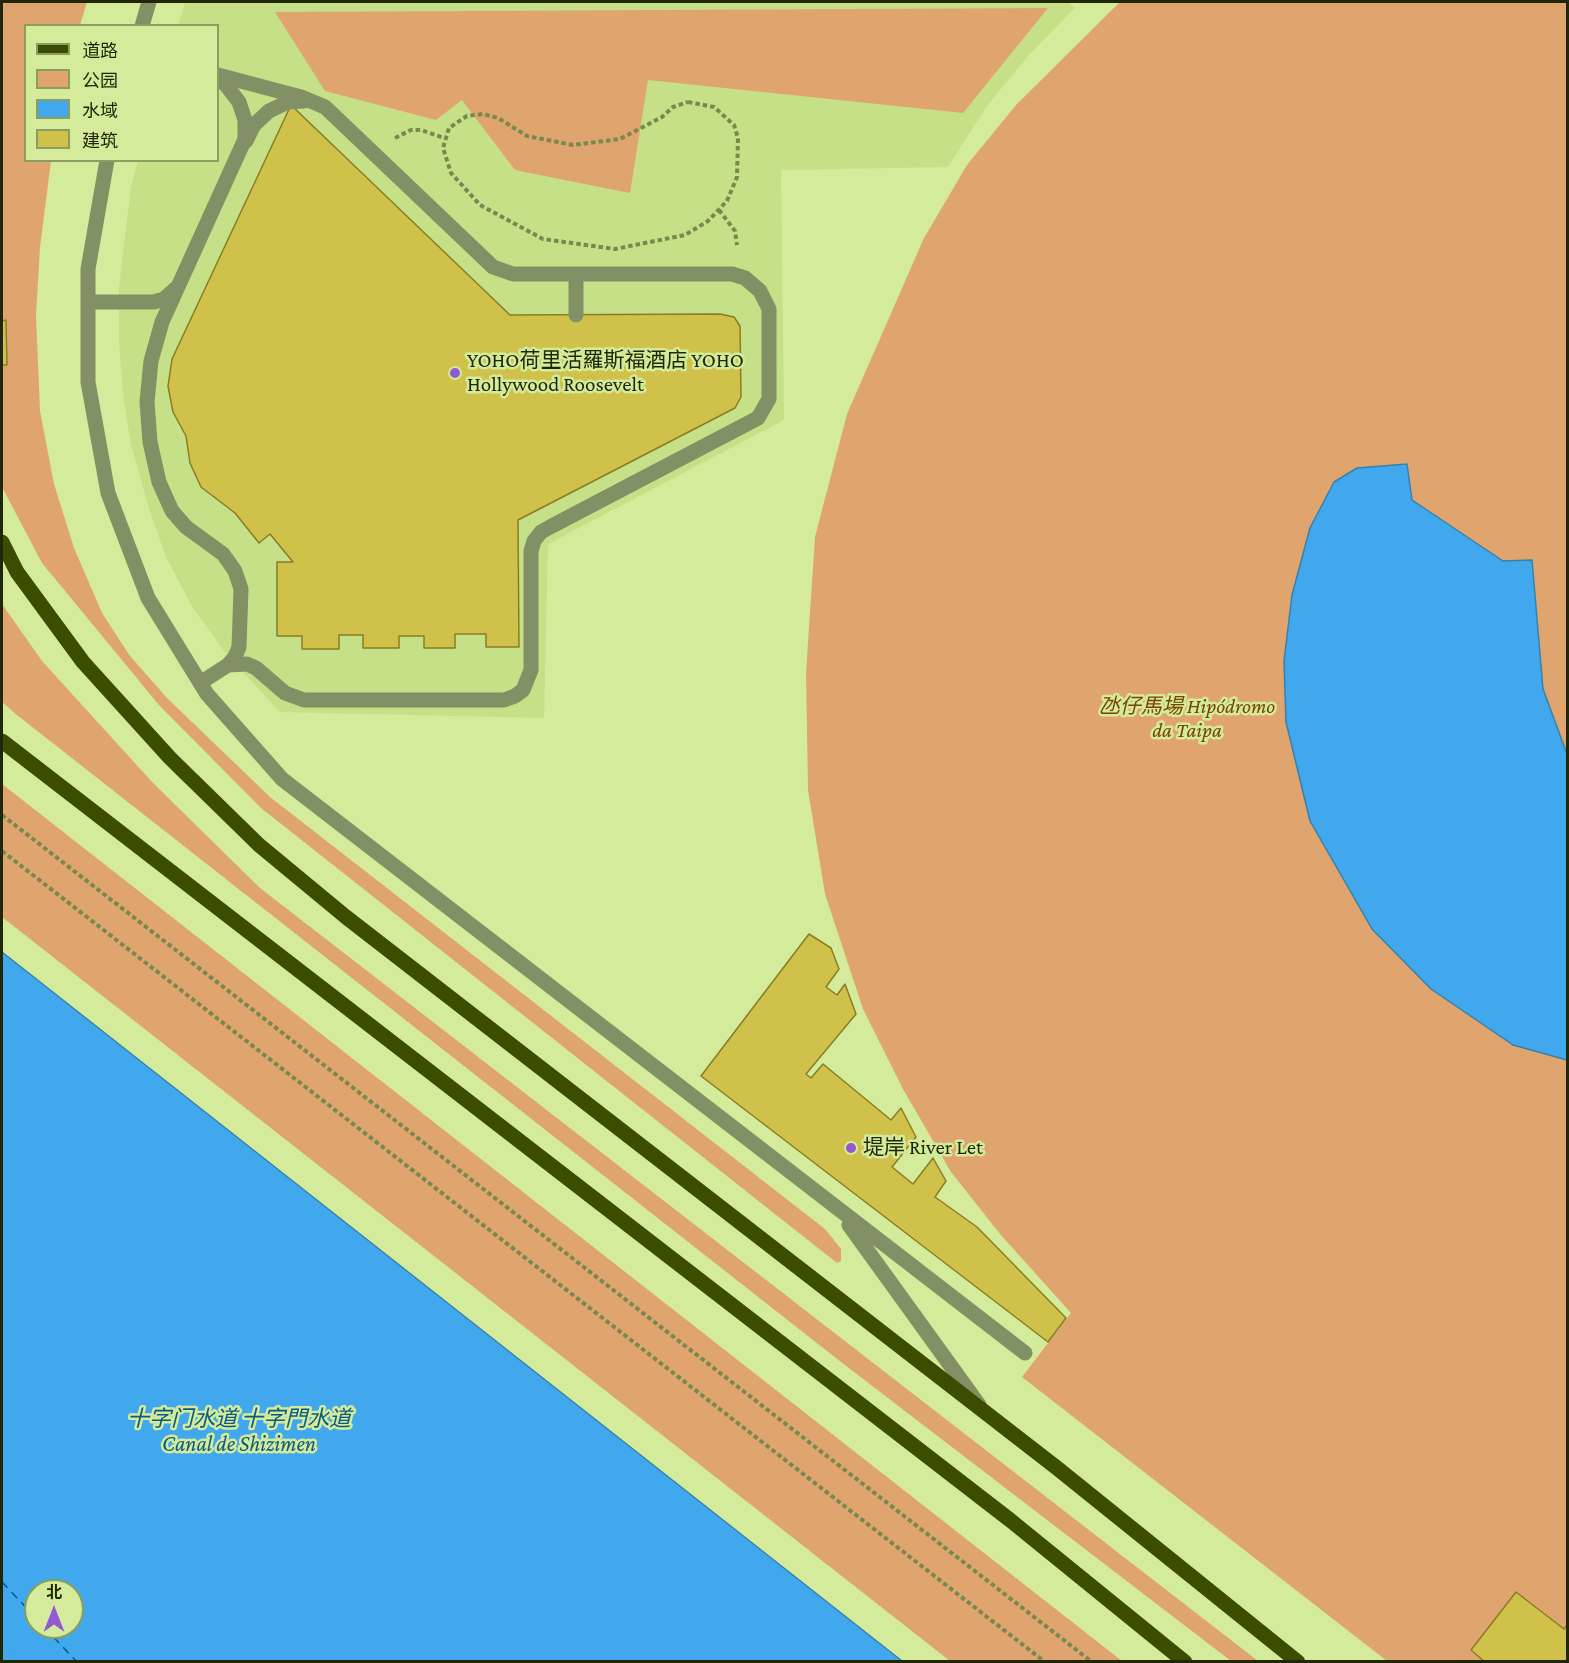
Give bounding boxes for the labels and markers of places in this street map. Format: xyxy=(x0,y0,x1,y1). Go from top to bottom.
place label: YOHO荷里活羅斯福酒店 YOHO Hollywood Roosevelt xyxy=(467,348,744,398)
marker: YOHO荷里活羅斯福酒店 YOHO Hollywood Roosevelt xyxy=(448,366,462,380)
place label: 堤岸 River Let xyxy=(863,1135,983,1161)
marker: 堤岸 River Let xyxy=(844,1141,858,1155)

